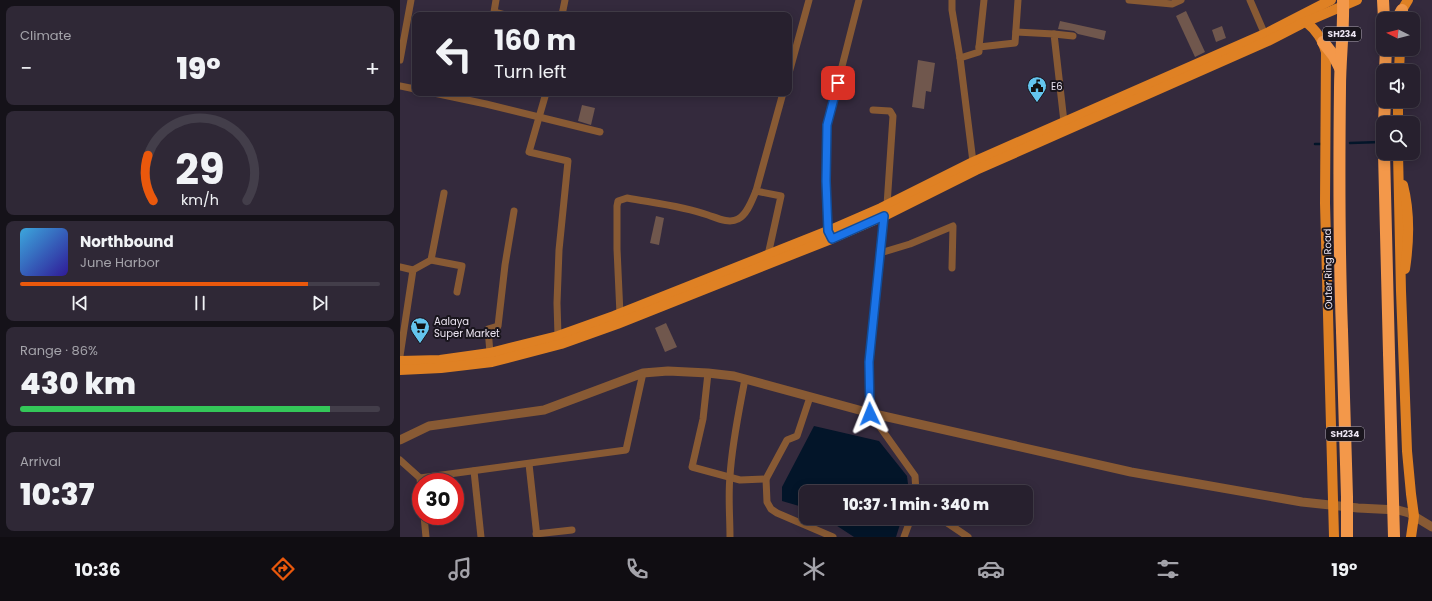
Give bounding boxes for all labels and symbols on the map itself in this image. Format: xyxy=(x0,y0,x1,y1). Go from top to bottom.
north arrow xyxy=(1376,12,1420,56)
road number: SH234 xyxy=(1323,27,1361,41)
pin xyxy=(821,66,855,100)
public building icon: E6 xyxy=(1026,75,1048,103)
place label: E6 xyxy=(1051,79,1062,94)
street label: Outer Ring Road xyxy=(1320,228,1336,310)
place label: Aalaya Super Market xyxy=(434,314,500,341)
supermarket icon: Aalaya Super Market xyxy=(409,316,431,344)
position arrow xyxy=(849,393,891,435)
road number: SH234 xyxy=(1326,427,1364,441)
speed limit sign: 30 xyxy=(412,473,464,525)

